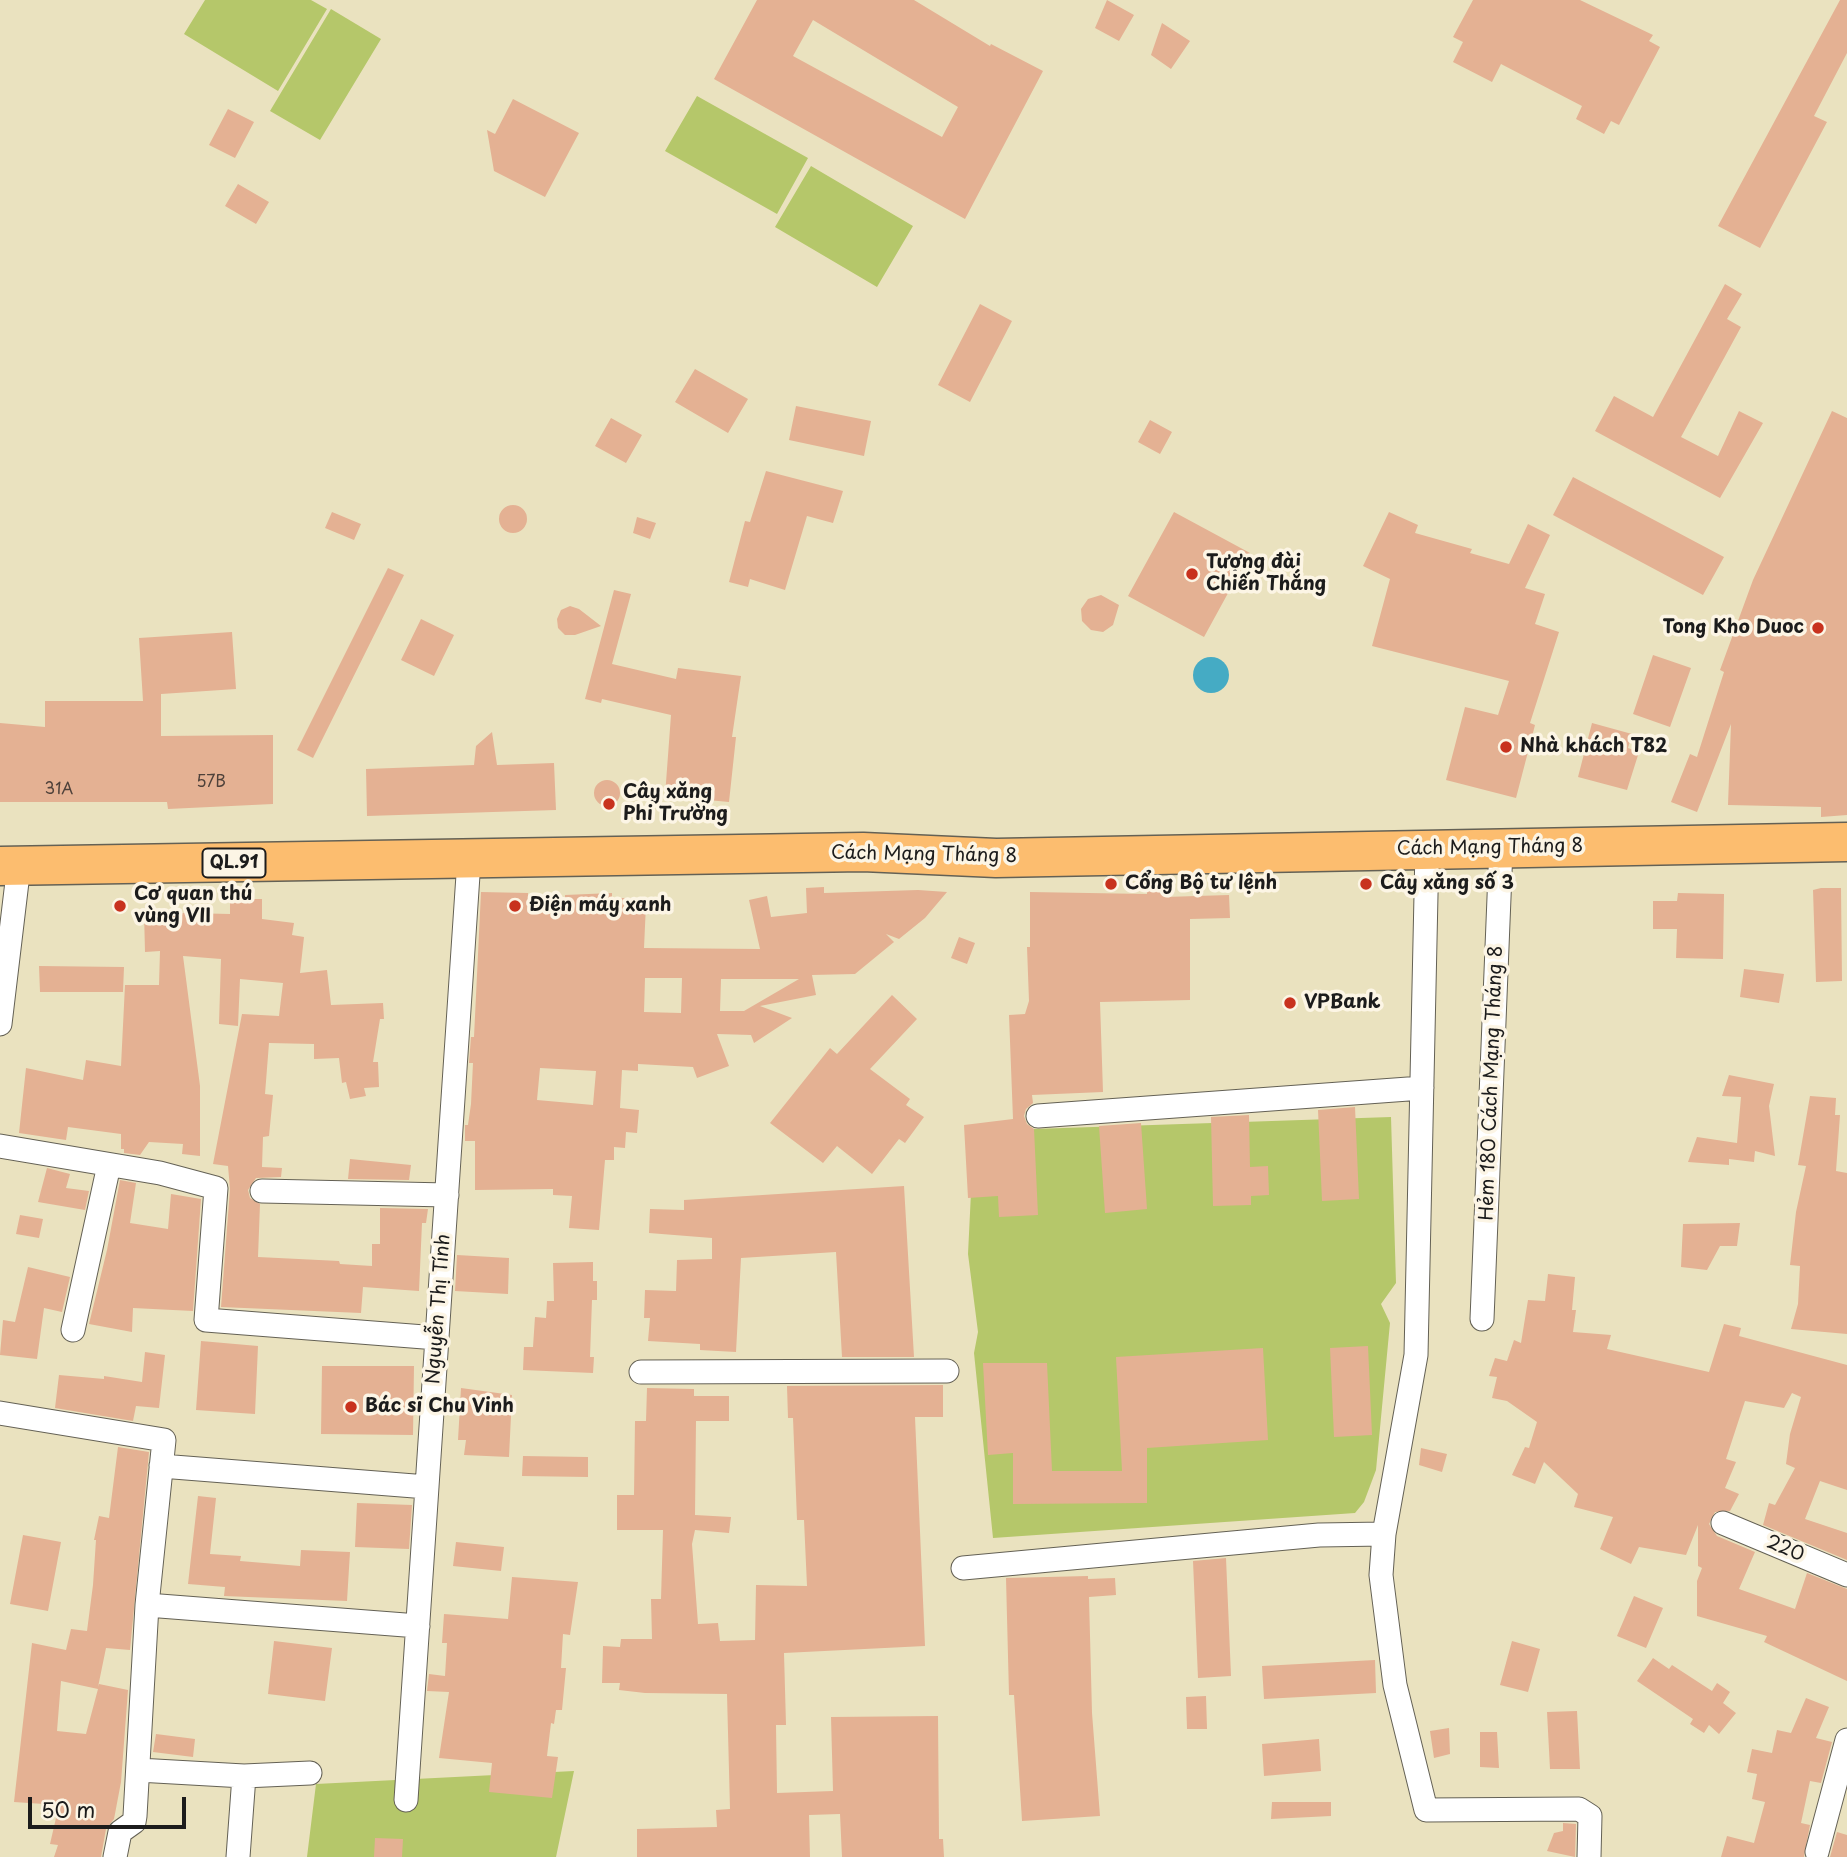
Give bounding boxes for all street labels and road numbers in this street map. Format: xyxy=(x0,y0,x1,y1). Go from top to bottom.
street label: Cách Mạng Tháng 8 xyxy=(1397,835,1583,861)
street label: Cách Mạng Tháng 8 xyxy=(831,842,1017,868)
road number: QL.91 xyxy=(202,848,266,878)
street label: Hẻm 180 Cách Mạng Tháng 8 xyxy=(1476,945,1508,1221)
street label: Nguyễn Thị Tính xyxy=(422,1233,456,1385)
street label: 220 xyxy=(1762,1531,1808,1567)

